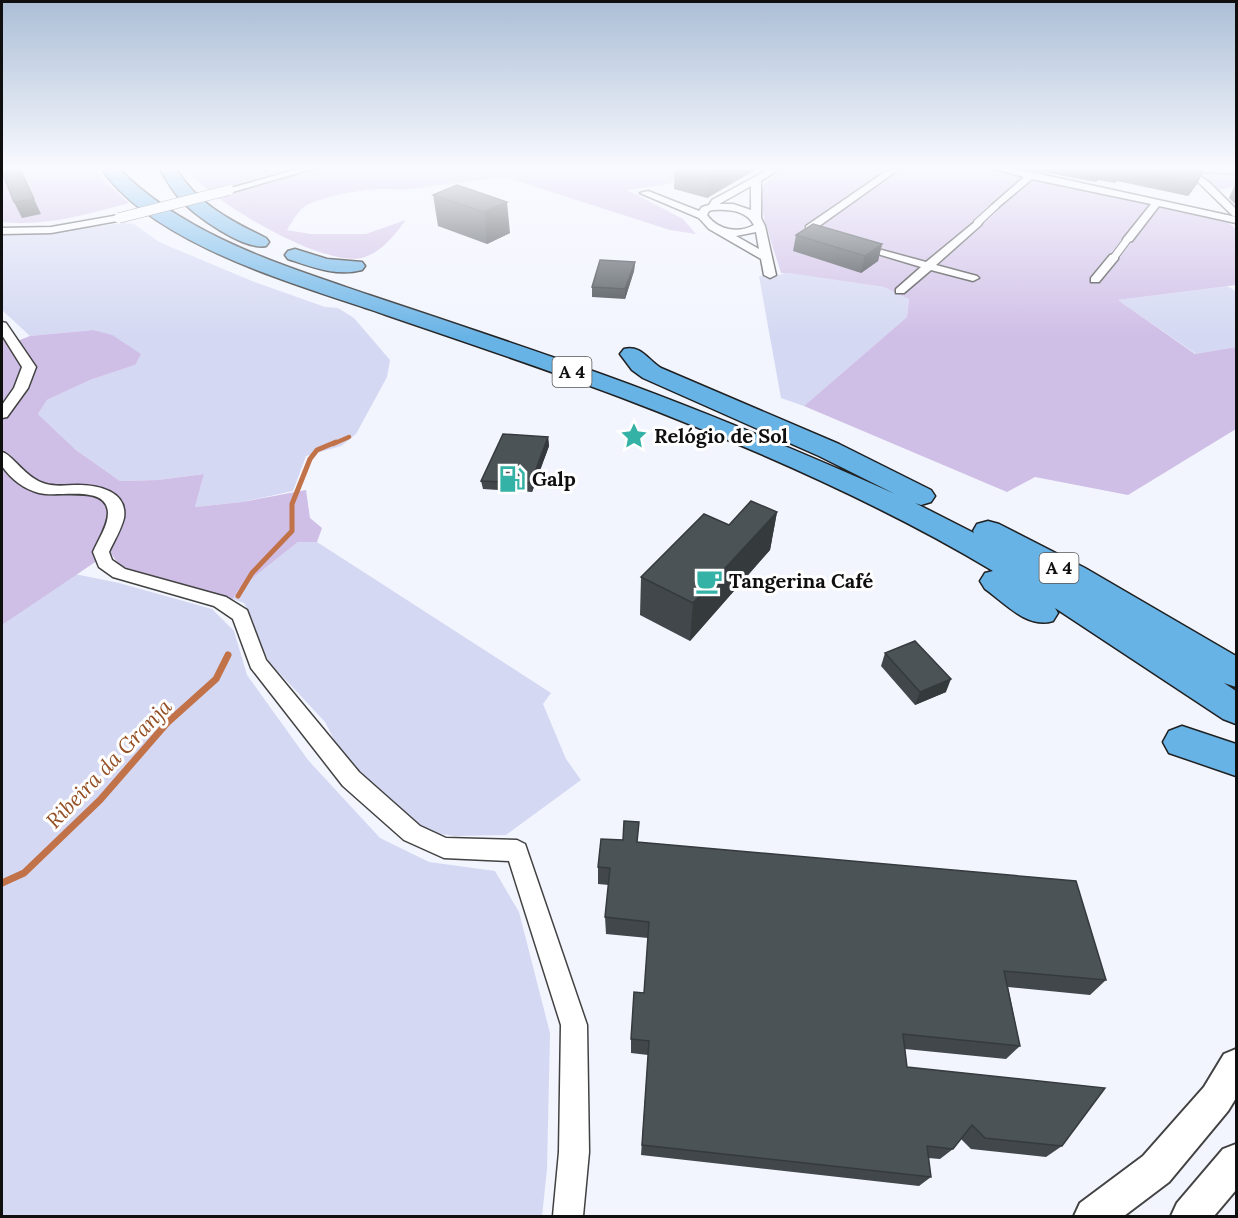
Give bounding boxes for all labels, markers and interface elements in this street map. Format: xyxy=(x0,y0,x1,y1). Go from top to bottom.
road number: A 4 xyxy=(552,357,592,387)
place icon: Relógio de Sol xyxy=(619,421,649,451)
place label: Relógio de Sol xyxy=(654,423,788,448)
fuel station icon: Galp xyxy=(497,464,527,494)
place label: Galp xyxy=(532,466,576,491)
road number: A 4 xyxy=(1040,553,1078,583)
cafe icon: Tangerina Café xyxy=(694,566,724,596)
place label: Tangerina Café xyxy=(729,568,873,593)
water label: Ribeira da Granja xyxy=(40,693,178,834)

